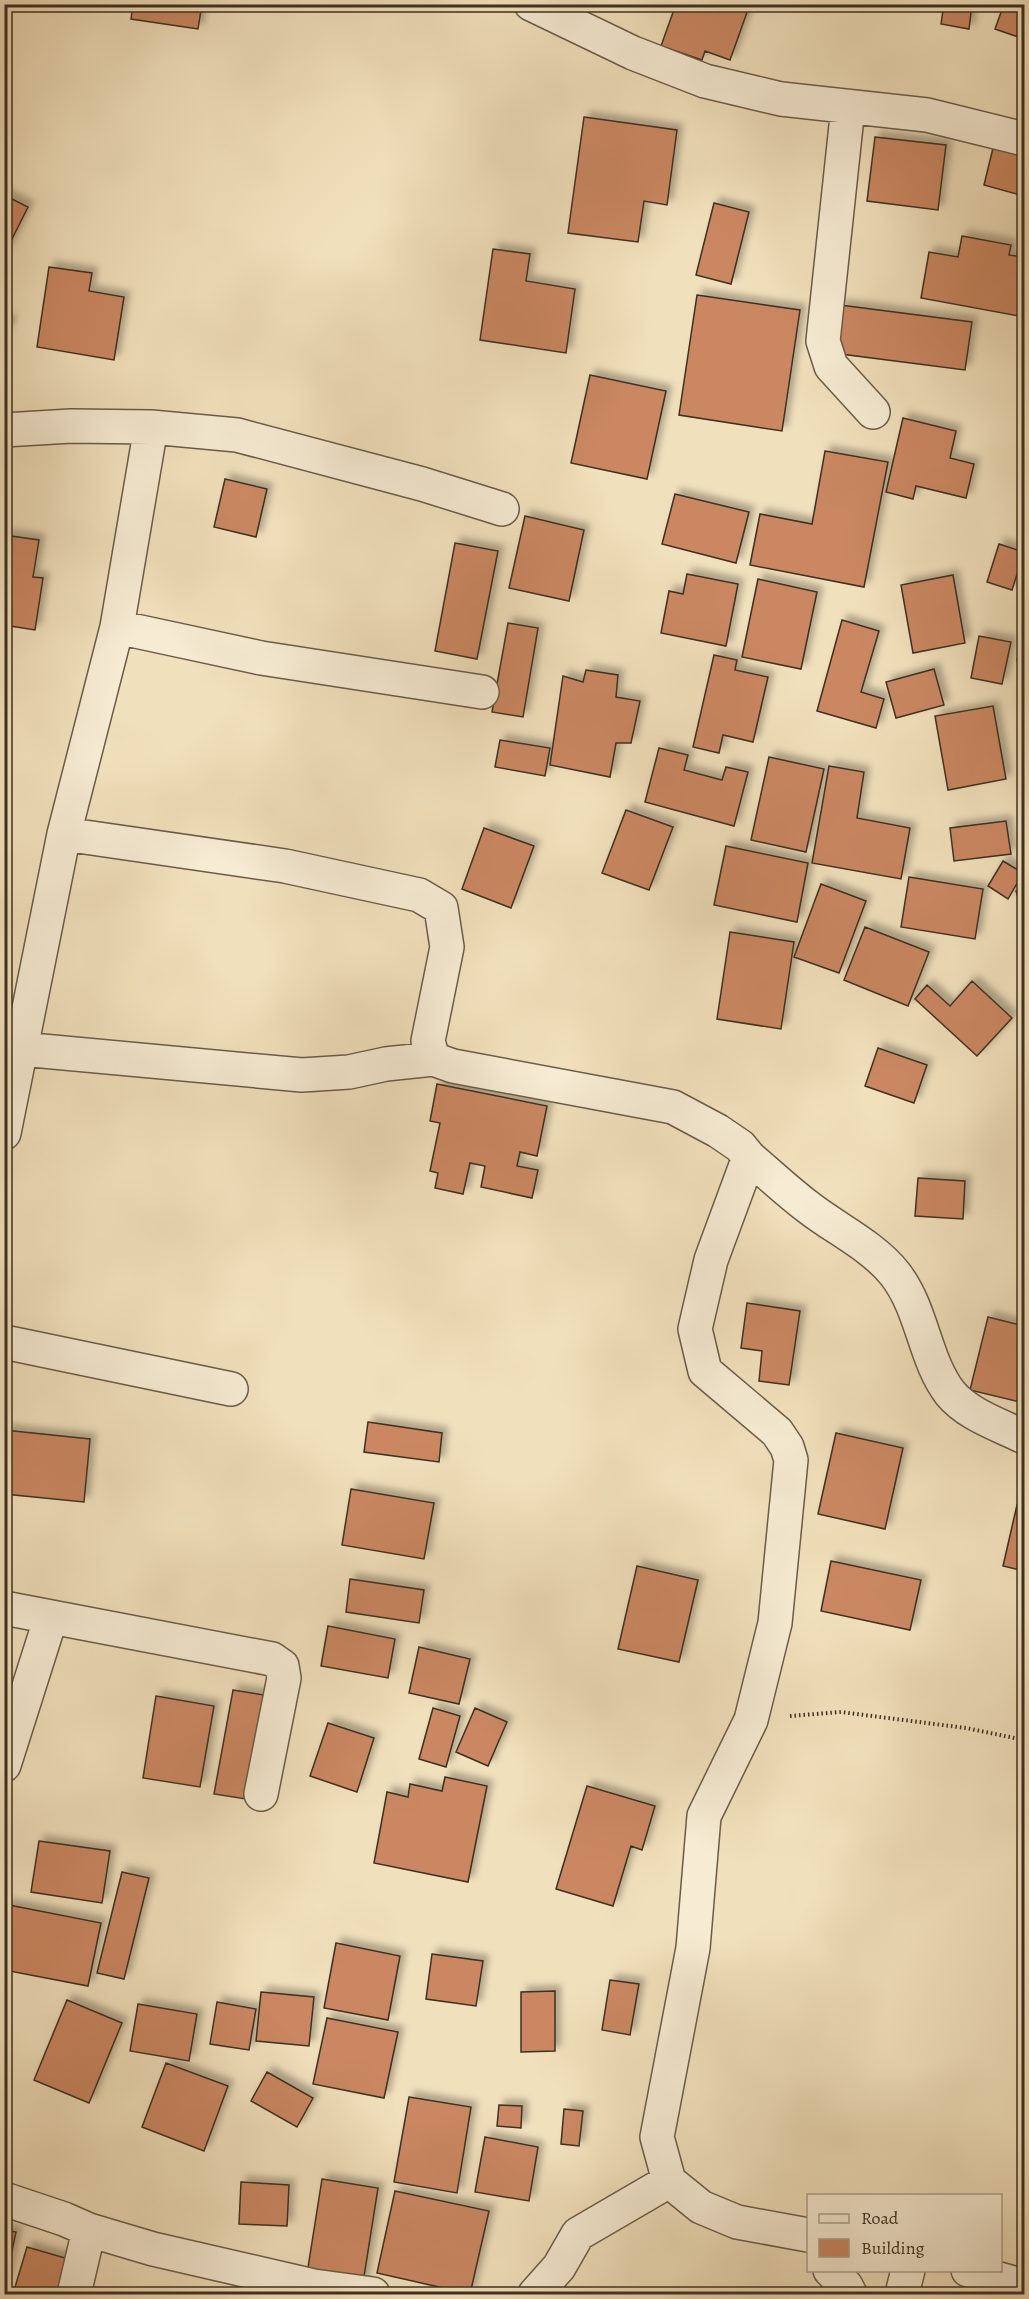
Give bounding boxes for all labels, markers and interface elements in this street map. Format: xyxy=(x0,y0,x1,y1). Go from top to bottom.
legend xyxy=(807,2194,1002,2272)
text: Road xyxy=(861,2206,899,2230)
text: Building xyxy=(861,2236,925,2260)

